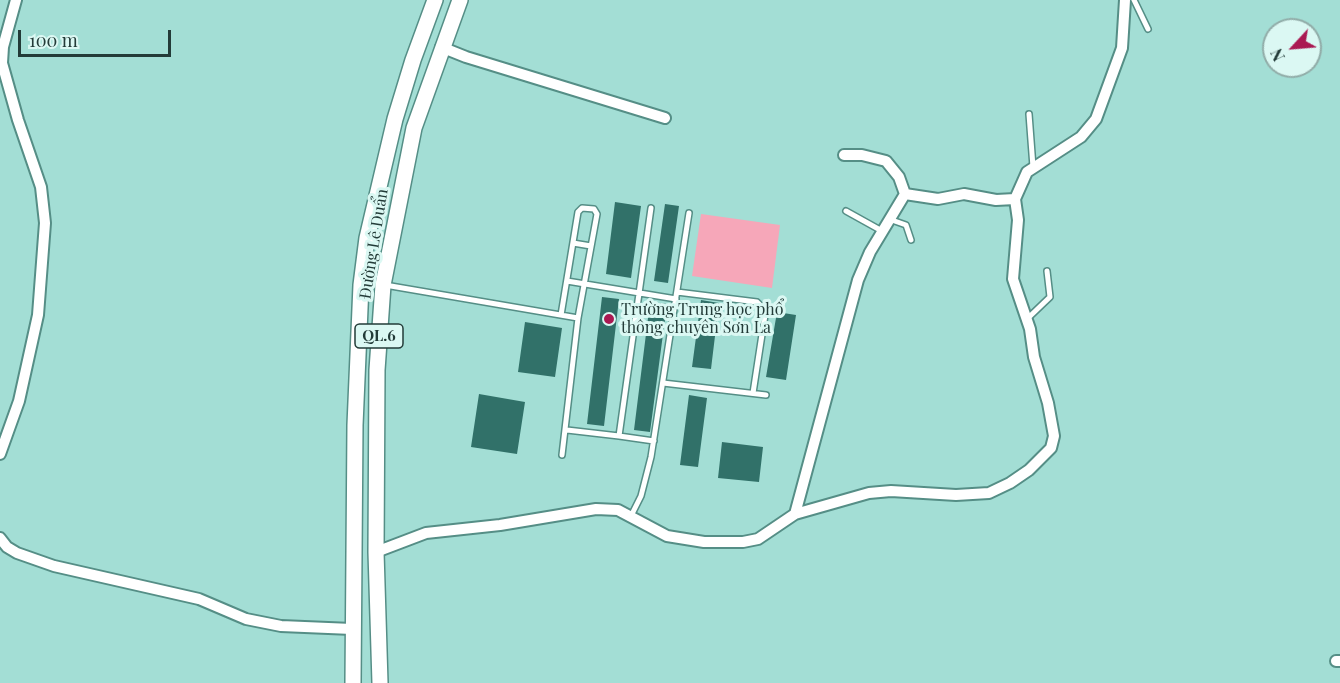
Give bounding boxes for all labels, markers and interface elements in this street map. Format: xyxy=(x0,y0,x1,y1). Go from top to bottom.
scale bar xyxy=(21,18,174,56)
north arrow xyxy=(1262,18,1322,78)
text: 100 m xyxy=(29,28,78,52)
text: N xyxy=(1265,45,1289,65)
street label: Đường Lê Duẩn xyxy=(356,188,392,300)
place label: Trường Trung học phổ thông chuyên Sơn La xyxy=(621,300,784,338)
marker: Trường Trung học phổ thông chuyên Sơn La xyxy=(602,312,616,326)
road number: QL.6 xyxy=(355,324,403,348)

